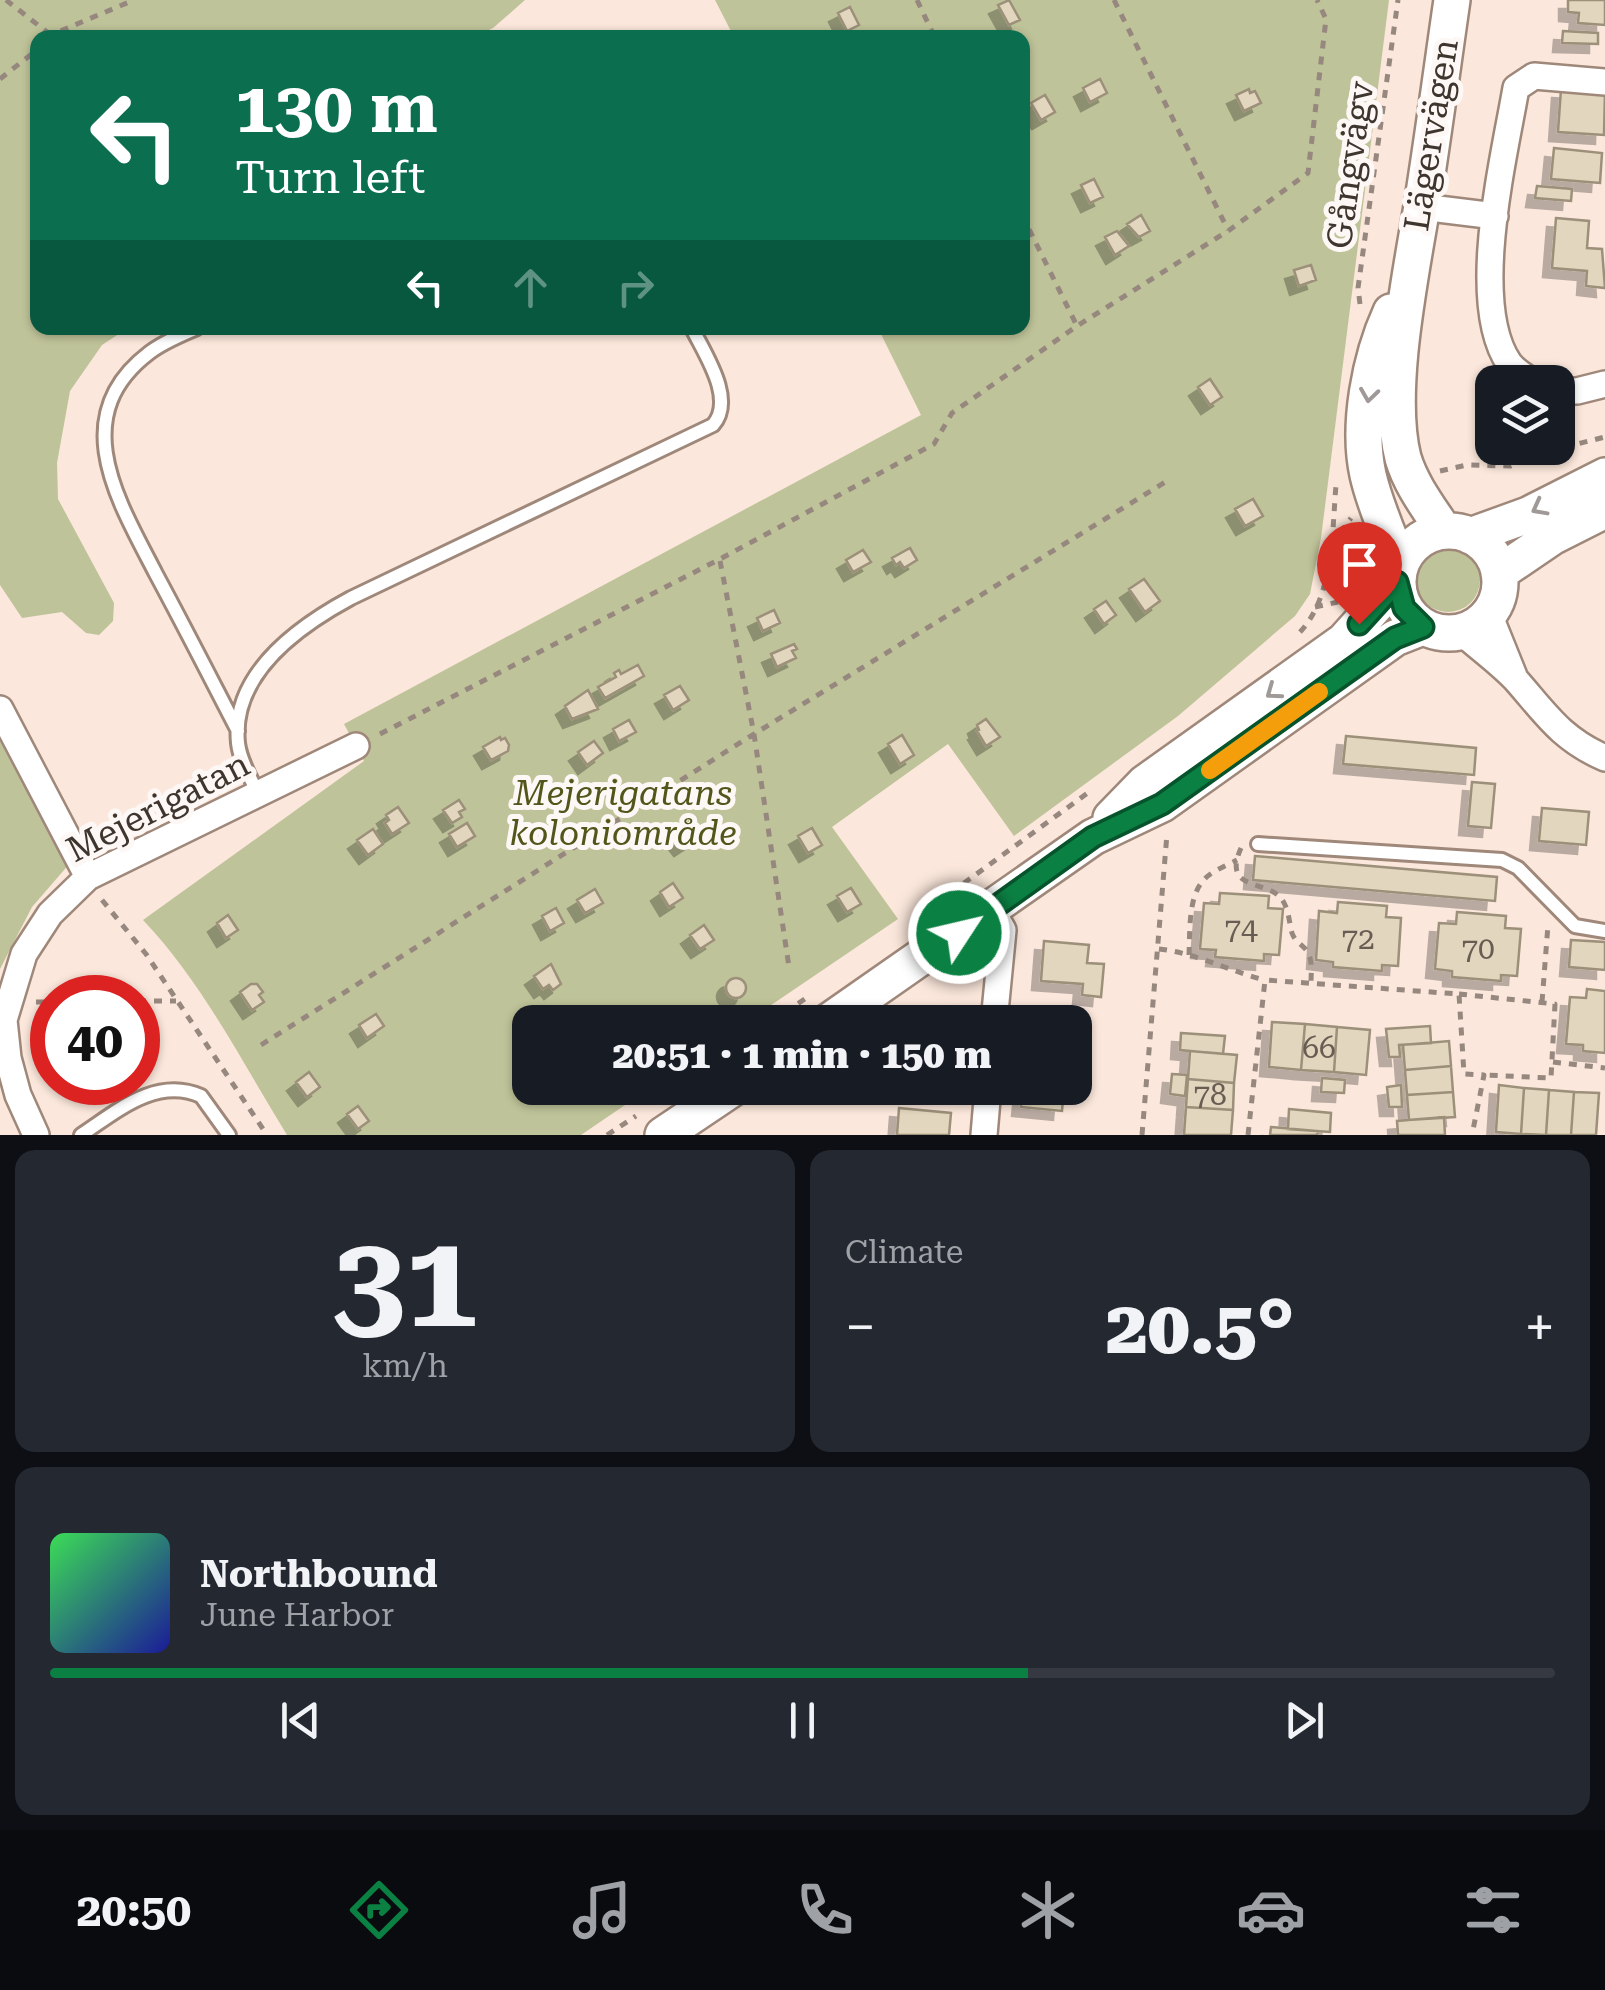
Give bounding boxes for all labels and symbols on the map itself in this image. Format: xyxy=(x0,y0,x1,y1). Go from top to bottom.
street label: Lägervägen xyxy=(1396,36,1467,234)
street label: Gångvägv xyxy=(1318,78,1383,251)
one-way arrow xyxy=(1360,387,1381,403)
one-way arrow xyxy=(1532,496,1550,516)
pin xyxy=(1317,522,1402,625)
one-way arrow xyxy=(1265,680,1284,698)
street label: Mejerigatan xyxy=(60,744,257,871)
park label: Mejerigatans koloniområde xyxy=(509,773,737,854)
position arrow xyxy=(907,881,1011,985)
house number: 74 xyxy=(1224,911,1258,946)
house number: 72 xyxy=(1341,921,1375,956)
house number: 70 xyxy=(1461,931,1495,966)
speed limit sign: 40 xyxy=(30,975,160,1105)
house number: 66 xyxy=(1302,1030,1336,1065)
house number: 78 xyxy=(1193,1077,1227,1112)

